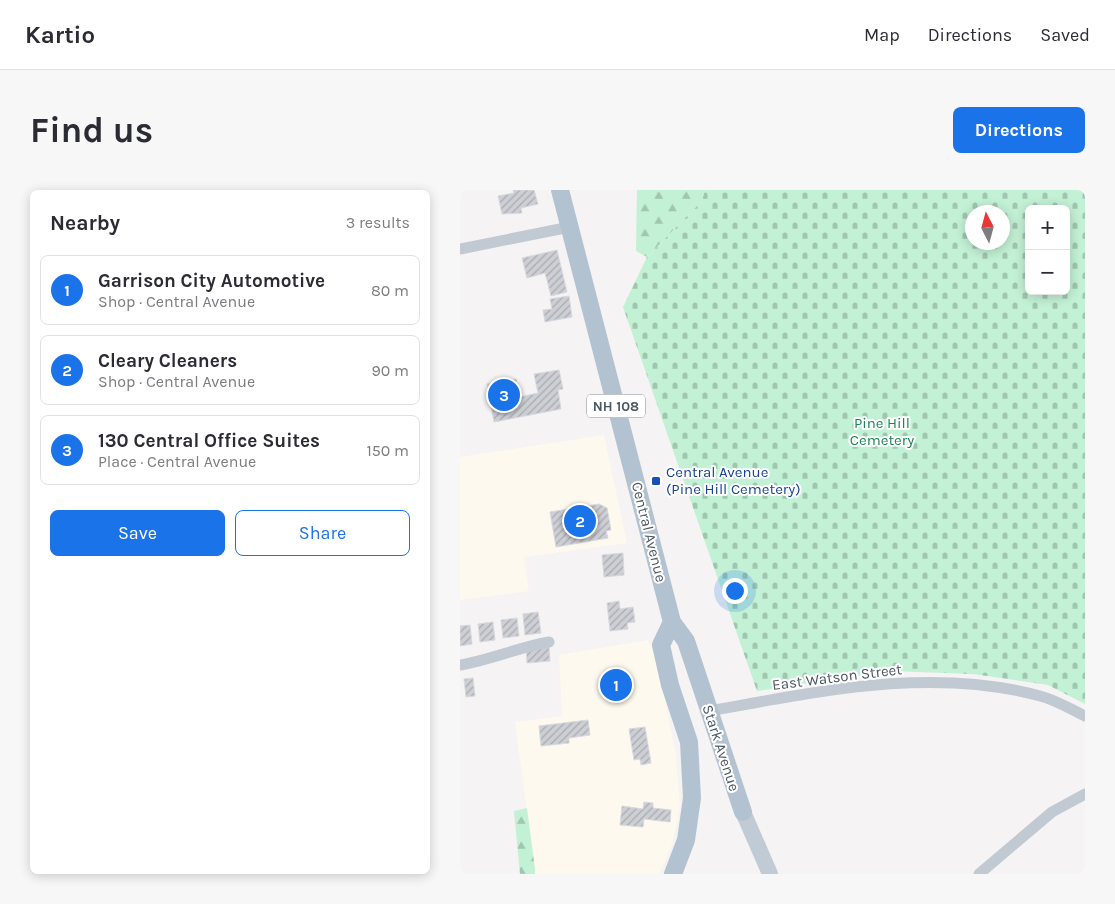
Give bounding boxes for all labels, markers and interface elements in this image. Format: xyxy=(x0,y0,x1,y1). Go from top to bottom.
text: Kartio xyxy=(25,21,95,49)
text: Map xyxy=(864,24,900,46)
text: Directions xyxy=(928,24,1012,46)
text: Saved xyxy=(1040,24,1090,46)
button: Directions xyxy=(953,107,1085,153)
text: Find us xyxy=(30,110,153,151)
north arrow xyxy=(965,205,1010,250)
map controls xyxy=(1025,205,1070,295)
button: + xyxy=(1025,205,1070,250)
text: Nearby xyxy=(50,211,120,235)
text: 3 results xyxy=(346,213,410,232)
button: − xyxy=(1025,250,1070,295)
text: Garrison City Automotive xyxy=(98,270,325,292)
text: 1 xyxy=(64,281,70,300)
text: 80 m xyxy=(371,281,409,300)
text: Shop · Central Avenue xyxy=(98,292,255,311)
text: Cleary Cleaners xyxy=(98,350,237,372)
text: 2 xyxy=(62,361,72,380)
text: 90 m xyxy=(371,361,409,380)
text: Shop · Central Avenue xyxy=(98,372,255,391)
pin: 3 xyxy=(488,376,520,414)
road number: NH 108 xyxy=(587,395,645,418)
park label: Pine Hill Cemetery xyxy=(850,414,914,449)
text: 130 Central Office Suites xyxy=(98,430,320,452)
text: 3 xyxy=(62,441,72,460)
text: 150 m xyxy=(366,441,409,460)
text: Place · Central Avenue xyxy=(98,452,256,471)
place label: Central Avenue (Pine Hill Cemetery) xyxy=(666,463,801,498)
marker: Central Avenue (Pine Hill Cemetery) xyxy=(650,475,662,487)
street label: Central Avenue xyxy=(628,480,670,584)
pin: 2 xyxy=(564,502,596,540)
button: Save xyxy=(50,510,225,556)
button: Share xyxy=(235,510,410,556)
your location xyxy=(722,578,748,604)
street label: East Watson Street xyxy=(771,660,903,694)
pin: 1 xyxy=(600,666,632,704)
street label: Stark Avenue xyxy=(699,703,743,793)

